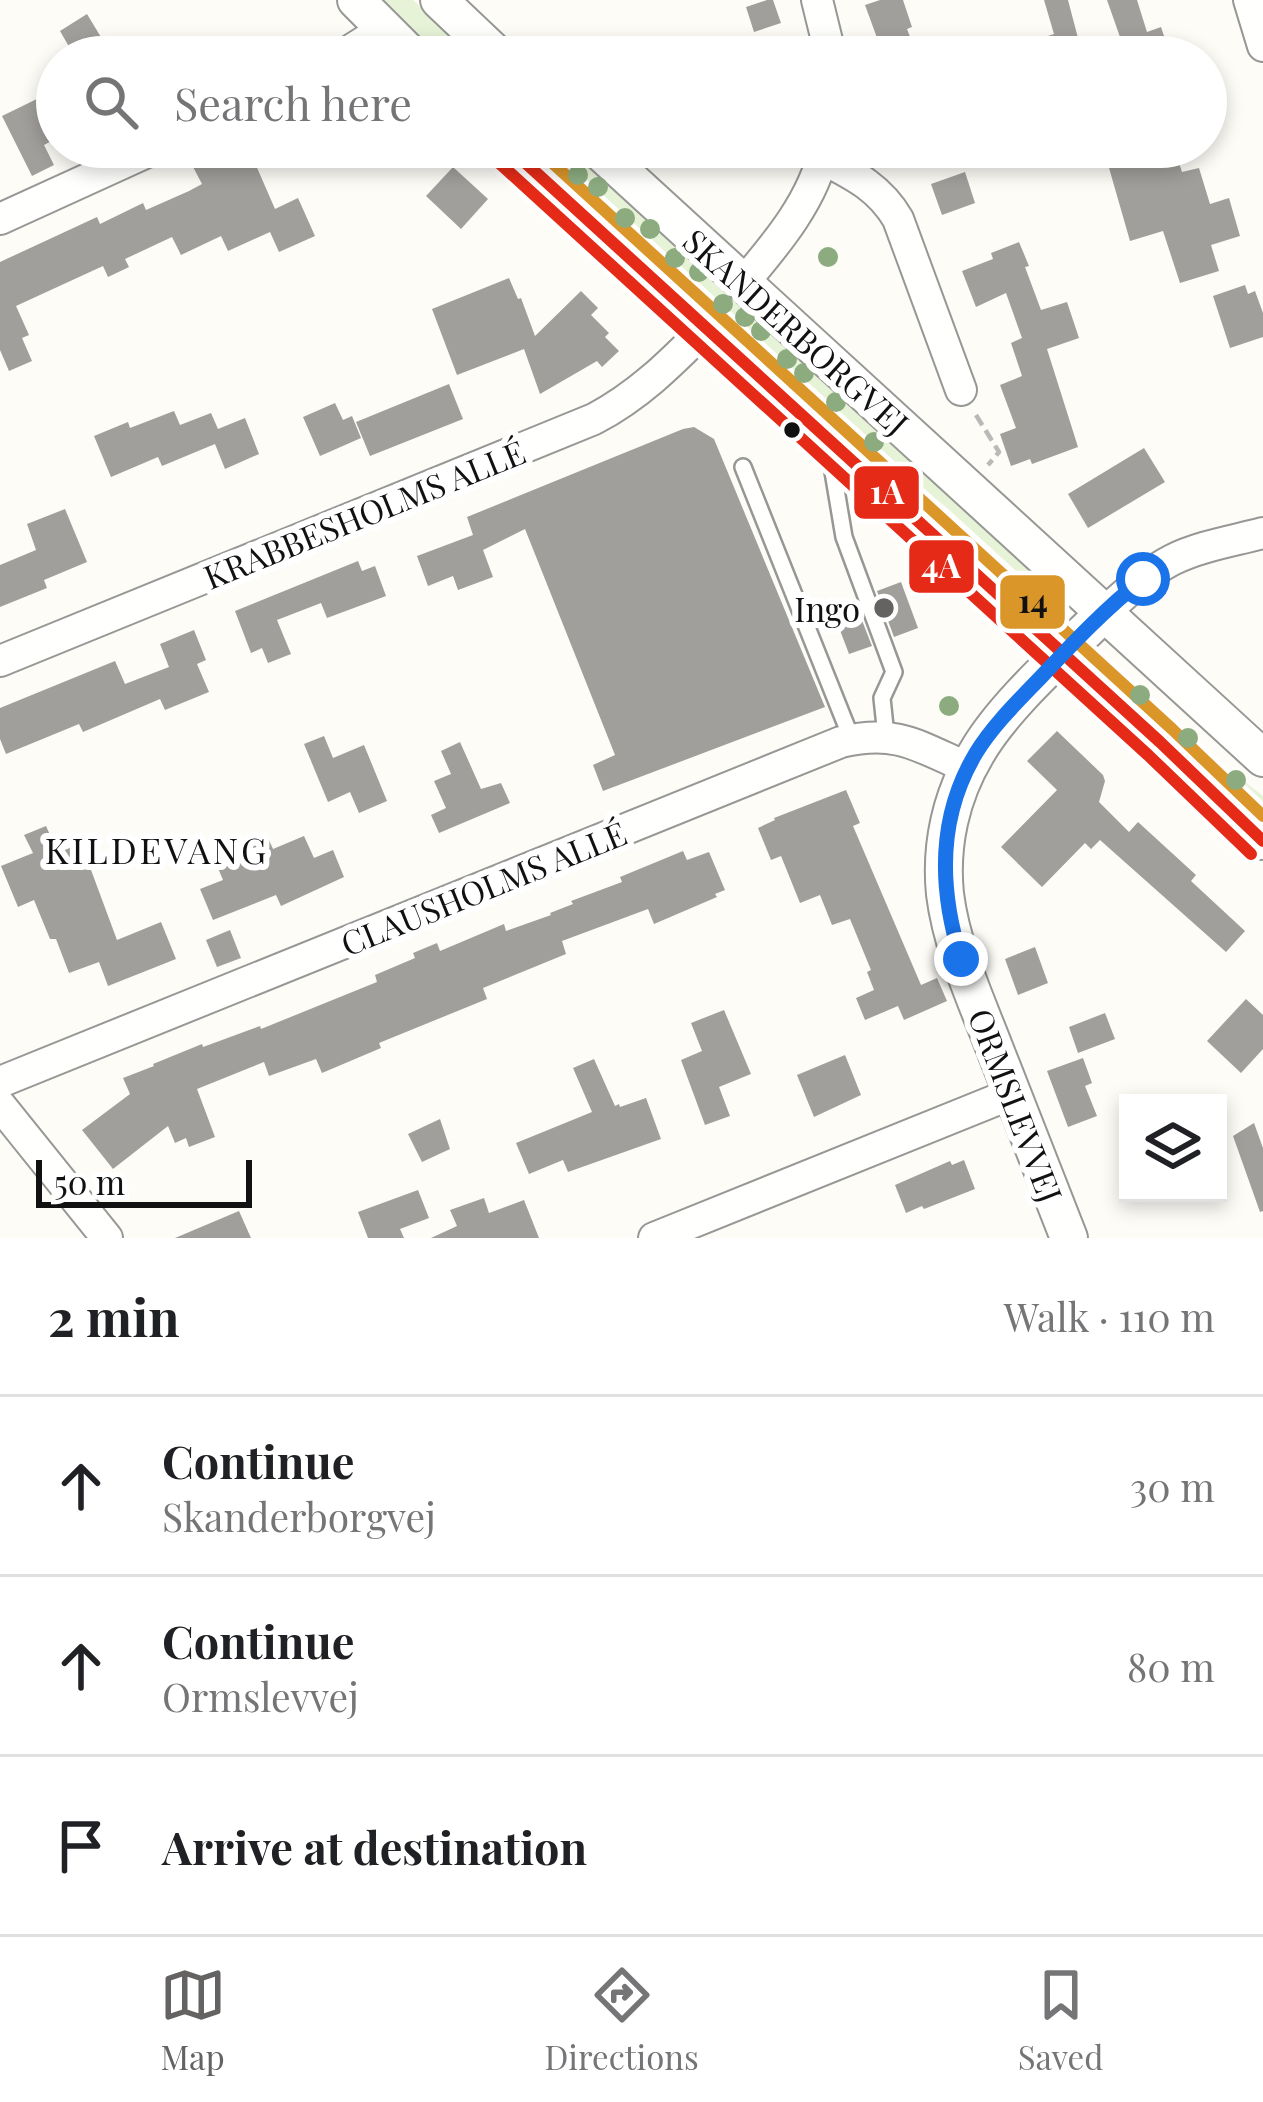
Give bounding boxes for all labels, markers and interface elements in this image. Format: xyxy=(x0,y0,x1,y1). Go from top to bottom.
search box xyxy=(36,36,1227,168)
icon: search xyxy=(78,69,144,135)
text: Search here xyxy=(174,72,412,132)
street label: SKANDERBORGVEJ xyxy=(675,218,919,444)
unlabelled marker xyxy=(781,419,803,441)
street label: KRABBESHOLMS ALLÉ xyxy=(197,428,531,598)
line badge: 1A xyxy=(852,464,921,521)
text: 1A xyxy=(870,468,905,512)
line badge: 4A xyxy=(907,538,976,595)
text: 4A xyxy=(921,542,962,586)
route start xyxy=(1116,552,1170,606)
line badge: 14 xyxy=(998,573,1067,631)
text: 14 xyxy=(1018,577,1048,621)
place label: Ingo xyxy=(794,586,860,630)
marker: Ingo xyxy=(871,595,897,621)
street label: CLAUSHOLMS ALLÉ xyxy=(334,810,632,964)
district label: KILDEVANG xyxy=(45,825,269,873)
route end xyxy=(934,932,988,986)
street label: ORMSLEVVEJ xyxy=(960,1002,1074,1208)
map controls xyxy=(1119,1094,1227,1202)
button: layers xyxy=(1119,1094,1227,1202)
scale bar xyxy=(36,1154,252,1207)
text: 50 m xyxy=(54,1159,125,1203)
text: 2 min xyxy=(48,1282,180,1350)
text: Walk · 110 m xyxy=(1004,1290,1215,1342)
text: Continue xyxy=(162,1430,354,1490)
icon: ahead xyxy=(48,1453,114,1519)
text: 30 m xyxy=(1130,1460,1215,1512)
text: Skanderborgvej xyxy=(162,1490,436,1542)
text: Continue xyxy=(162,1610,354,1670)
icon: ahead xyxy=(48,1633,114,1699)
text: 80 m xyxy=(1127,1640,1215,1692)
text: Ormslevvej xyxy=(162,1670,359,1722)
icon: arrive xyxy=(48,1813,114,1879)
text: Arrive at destination xyxy=(162,1816,587,1876)
tab: Map xyxy=(160,1962,226,2078)
tab: Directions xyxy=(545,1962,699,2078)
tab: Saved xyxy=(1018,1962,1104,2078)

